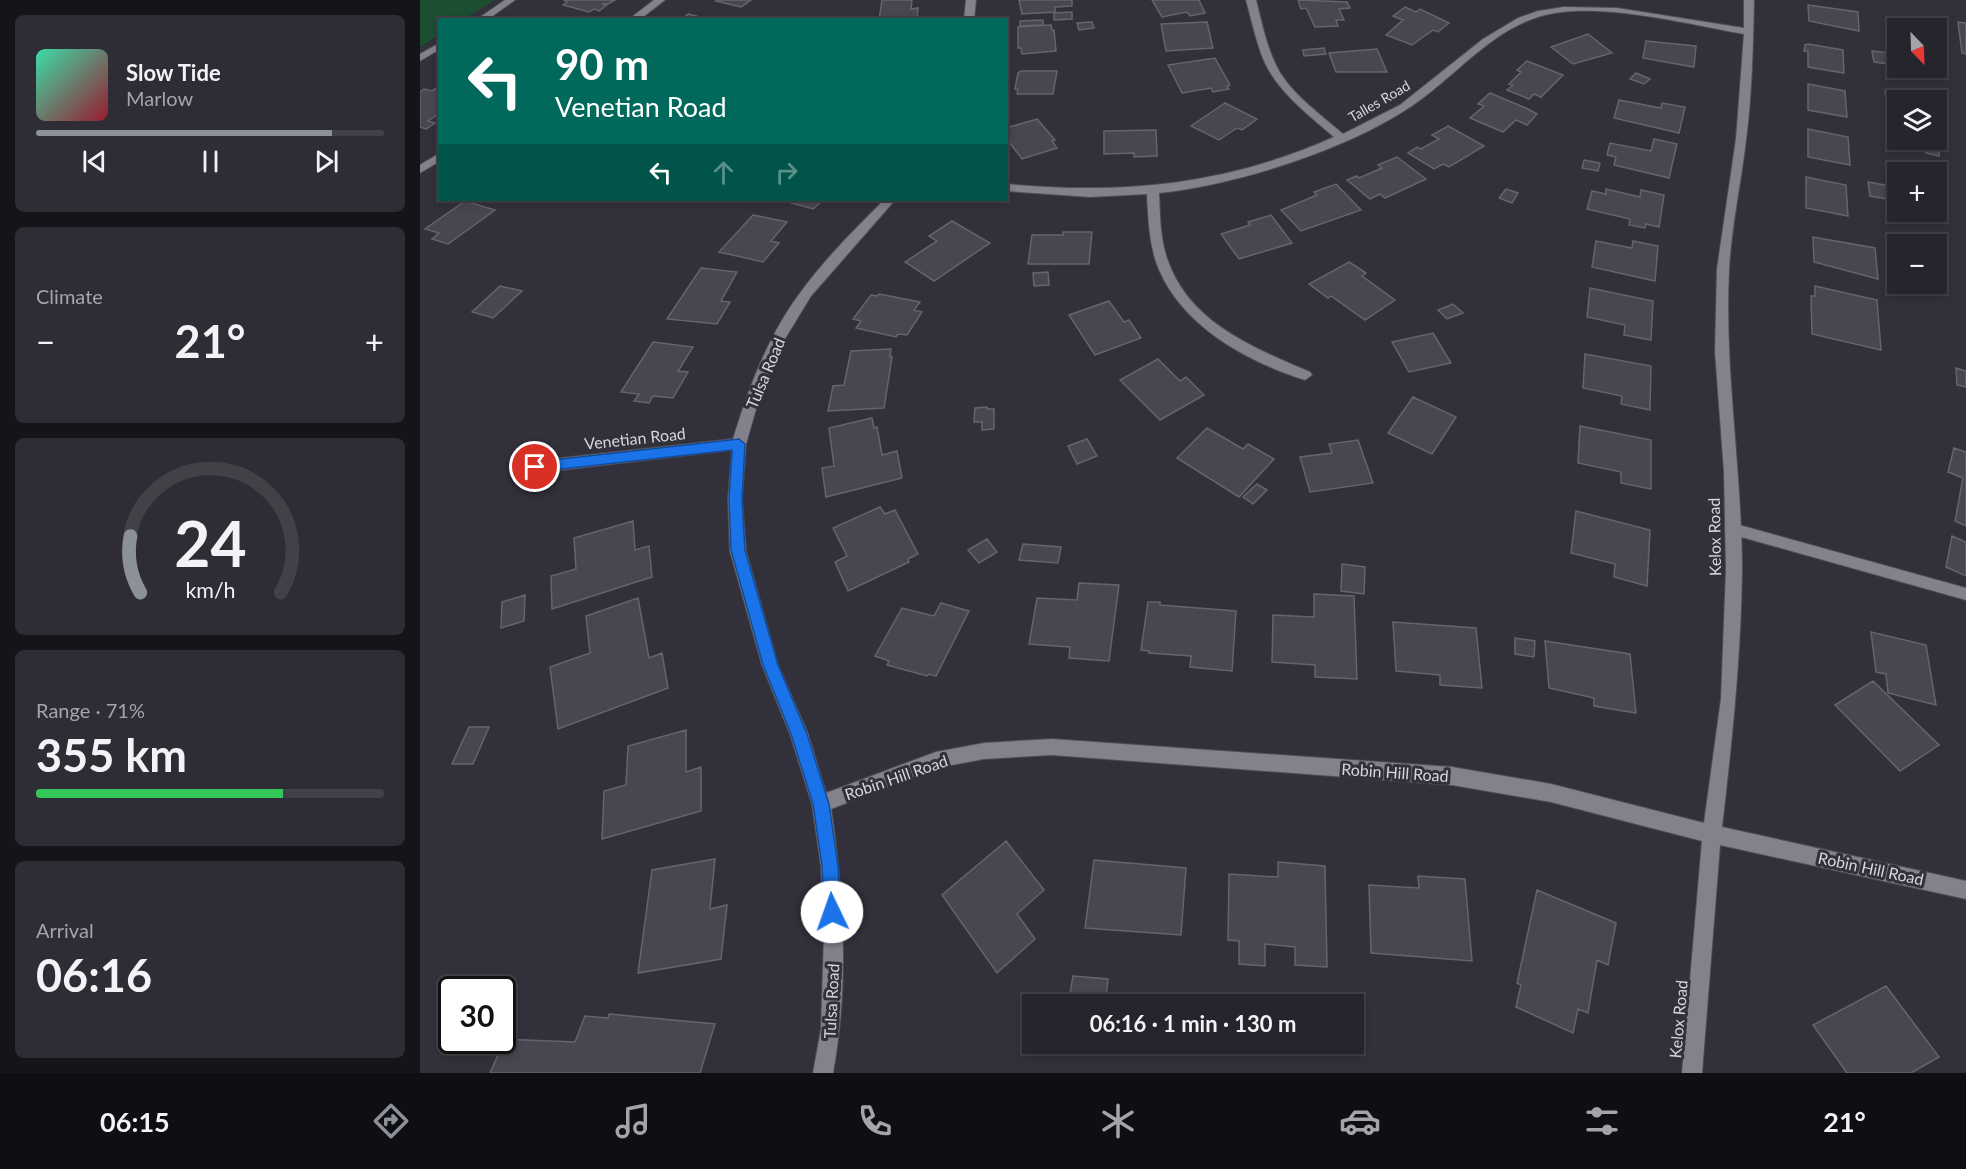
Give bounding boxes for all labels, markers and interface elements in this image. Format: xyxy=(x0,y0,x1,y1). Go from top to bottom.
north arrow xyxy=(1887,18,1947,78)
map controls xyxy=(1887,18,1947,294)
text: 90 m xyxy=(555,39,649,89)
icon: left xyxy=(456,42,534,120)
text: Slow Tide xyxy=(126,59,221,86)
street label: Talles Road xyxy=(1345,77,1413,125)
text: Marlow xyxy=(126,86,193,110)
text: Venetian Road xyxy=(555,90,727,123)
button: layers xyxy=(1887,90,1947,150)
icon: previous xyxy=(78,145,111,178)
icon: pause xyxy=(194,145,227,178)
icon: next xyxy=(310,145,343,178)
icon: left xyxy=(644,156,677,189)
icon: ahead xyxy=(707,156,740,189)
icon: right xyxy=(770,156,803,189)
button: + xyxy=(1887,162,1947,222)
button: − xyxy=(1887,234,1947,294)
text: Climate xyxy=(36,284,103,308)
text: 21° xyxy=(175,314,245,368)
text: − xyxy=(36,321,55,361)
text: + xyxy=(365,321,384,361)
street label: Tulsa Road xyxy=(742,335,788,411)
street label: Venetian Road xyxy=(583,423,687,453)
pin xyxy=(509,441,560,492)
icon: arrive xyxy=(518,450,551,483)
street label: Kelox Road xyxy=(1704,498,1724,576)
text: 24 xyxy=(174,506,246,581)
text: km/h xyxy=(185,578,235,604)
text: Range · 71% xyxy=(36,698,145,722)
text: 355 km xyxy=(36,728,187,782)
street label: Robin Hill Road xyxy=(842,751,950,803)
street label: Robin Hill Road xyxy=(1341,759,1449,785)
street label: Robin Hill Road xyxy=(1816,848,1926,888)
position arrow xyxy=(800,880,864,944)
text: Arrival xyxy=(36,918,94,942)
text: 06:16 xyxy=(36,948,152,1002)
street label: Tulsa Road xyxy=(820,963,842,1039)
speed limit sign: 30 xyxy=(438,976,516,1054)
street label: Kelox Road xyxy=(1665,979,1691,1059)
text: 06:16 · 1 min · 130 m xyxy=(1090,1010,1296,1037)
icon: directions xyxy=(370,1100,412,1142)
icon: music xyxy=(612,1100,654,1142)
icon: phone xyxy=(854,1100,896,1142)
icon: climate xyxy=(1097,1100,1139,1142)
icon: car xyxy=(1339,1100,1381,1142)
icon: filters xyxy=(1581,1100,1623,1142)
text: 06:15 xyxy=(100,1105,170,1138)
text: 21° xyxy=(1823,1105,1866,1138)

